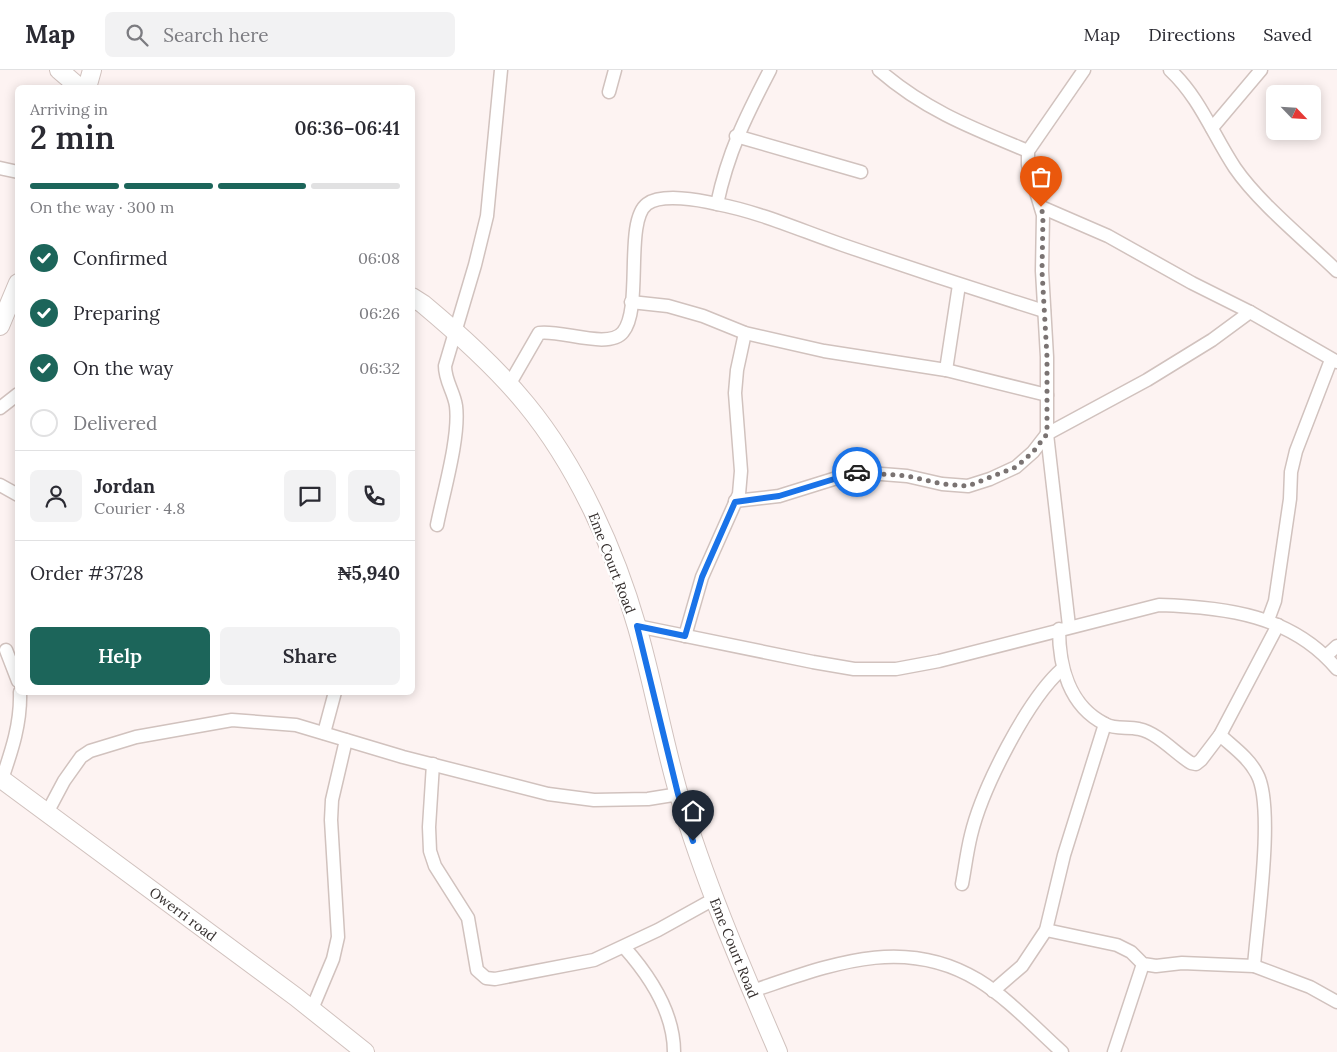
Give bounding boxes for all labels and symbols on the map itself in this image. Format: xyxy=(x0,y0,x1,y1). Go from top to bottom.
north arrow xyxy=(1266,85,1321,140)
pin xyxy=(1020,156,1062,207)
courier xyxy=(832,447,882,497)
street label: Eme Court Road xyxy=(585,510,639,616)
pin xyxy=(672,790,714,841)
street label: Owerri road xyxy=(146,883,220,945)
street label: Eme Court Road xyxy=(706,895,762,1001)

